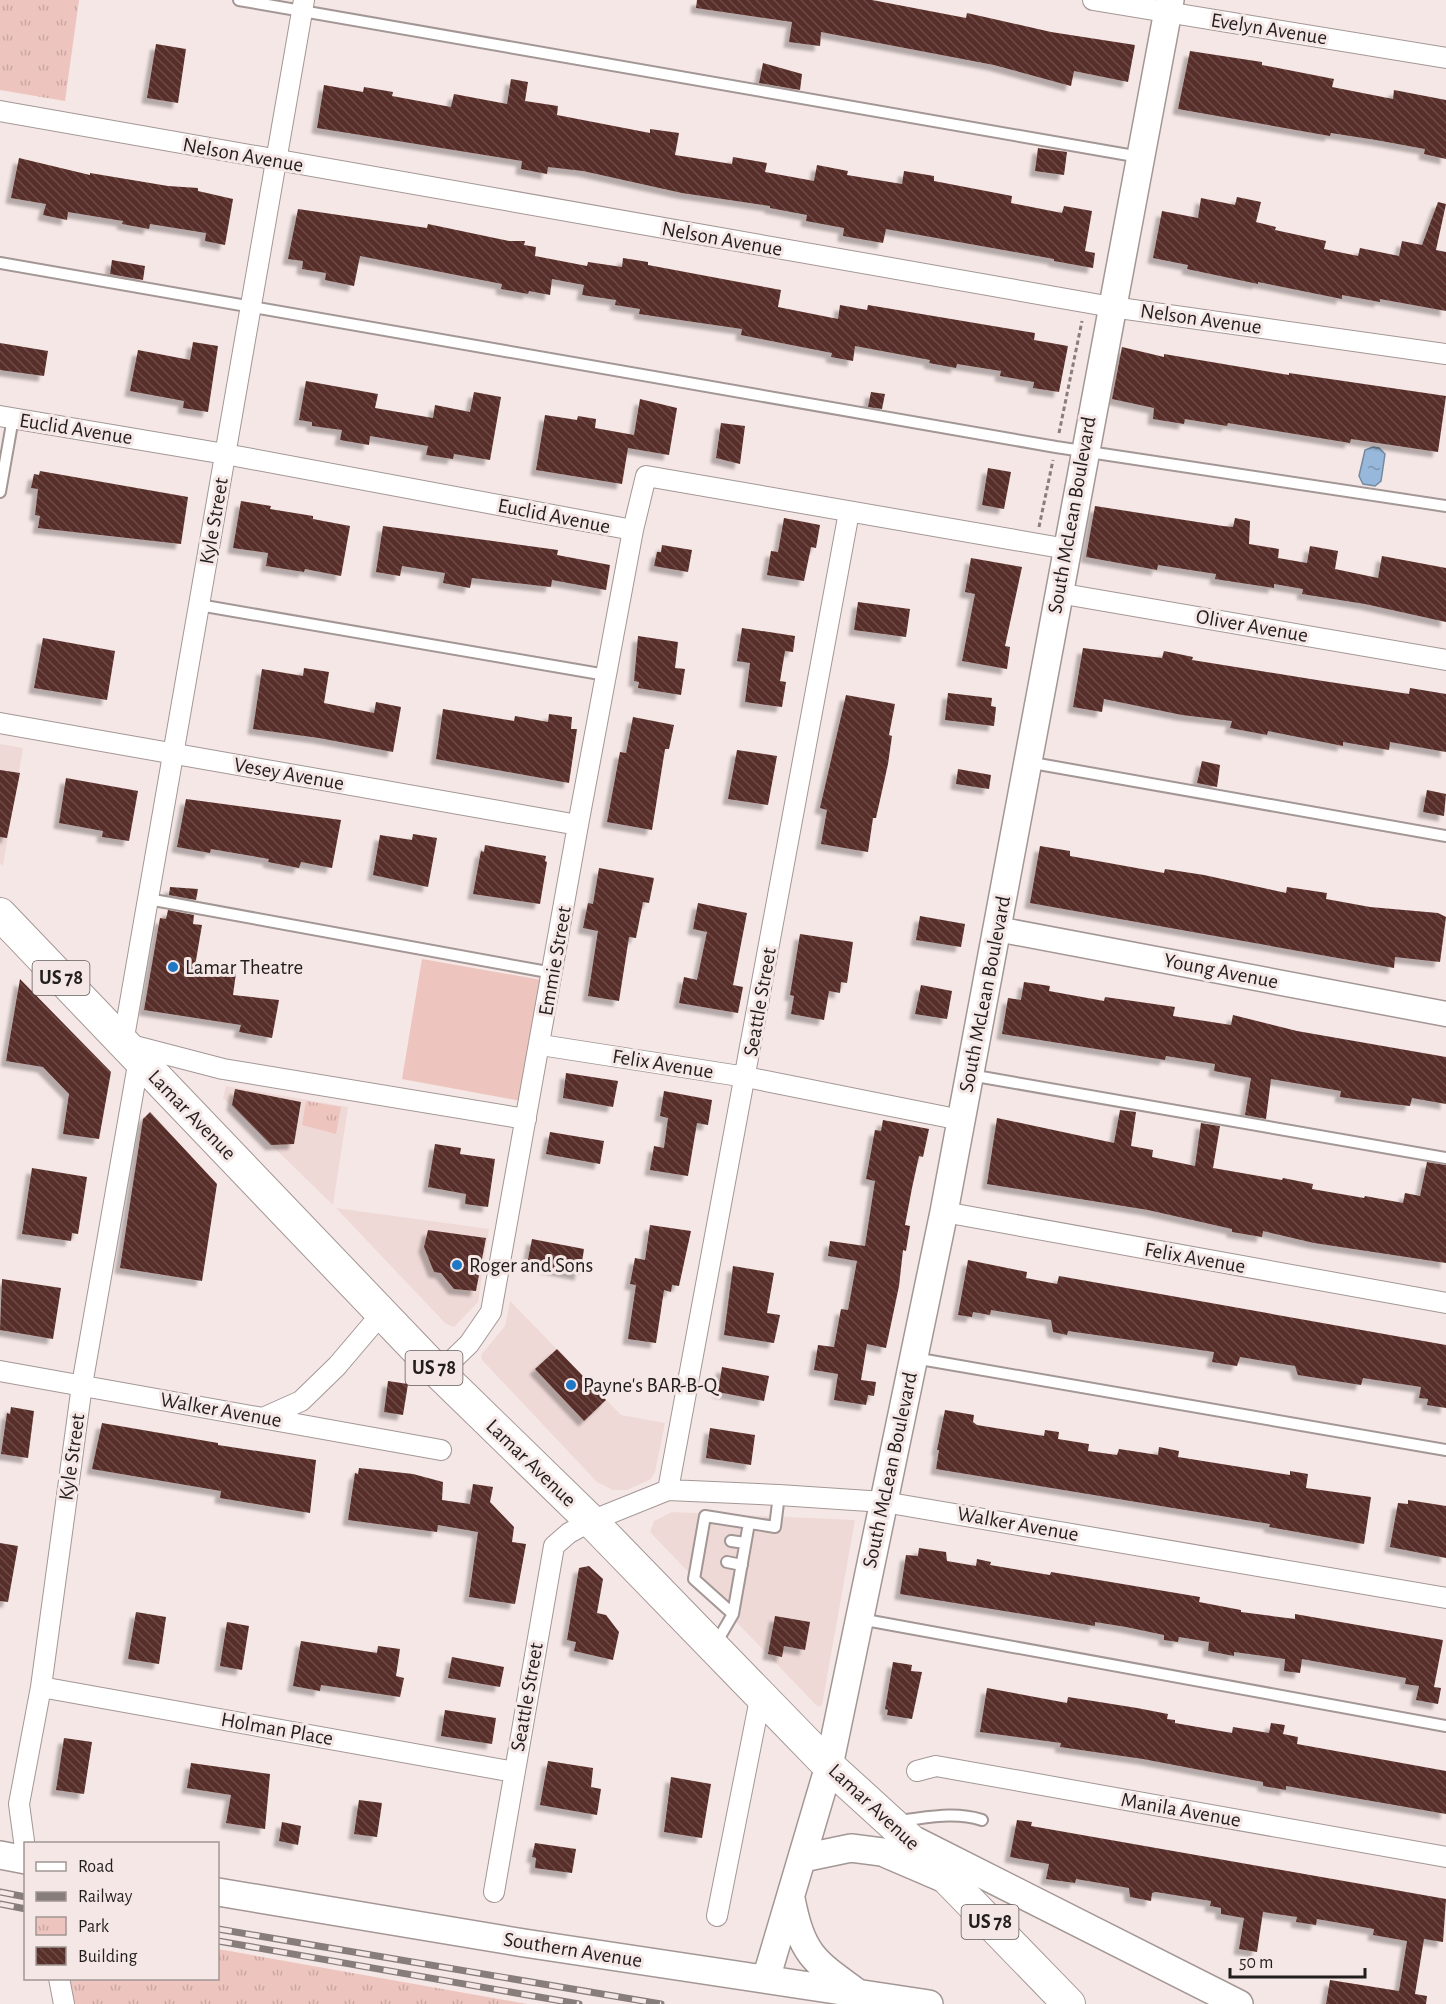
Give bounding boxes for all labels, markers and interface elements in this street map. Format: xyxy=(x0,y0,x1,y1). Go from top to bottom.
street label: Evelyn Avenue xyxy=(1209,9,1329,49)
street label: Nelson Avenue xyxy=(181,134,305,176)
street label: Nelson Avenue xyxy=(660,218,784,260)
street label: Nelson Avenue xyxy=(1139,300,1263,338)
street label: Euclid Avenue xyxy=(18,410,134,448)
street label: South McLean Boulevard xyxy=(1044,415,1100,615)
street label: Kyle Street xyxy=(196,476,232,566)
street label: Euclid Avenue xyxy=(496,495,612,537)
street label: Oliver Avenue xyxy=(1194,606,1310,646)
street label: Vesey Avenue xyxy=(232,754,346,794)
street label: South McLean Boulevard xyxy=(956,894,1014,1094)
street label: Emmie Street xyxy=(535,904,575,1017)
street label: Seattle Street xyxy=(740,946,780,1058)
street label: Young Avenue xyxy=(1162,950,1280,992)
place label: Lamar Theatre xyxy=(185,957,303,978)
marker: Lamar Theatre xyxy=(166,960,180,974)
road number: US 78 xyxy=(32,961,90,995)
street label: Felix Avenue xyxy=(611,1046,715,1082)
street label: Lamar Avenue xyxy=(144,1066,240,1164)
street label: Felix Avenue xyxy=(1143,1239,1247,1277)
place label: Roger and Sons xyxy=(469,1255,593,1276)
marker: Roger and Sons xyxy=(450,1258,464,1272)
road number: US 78 xyxy=(406,1351,462,1385)
street label: South McLean Boulevard xyxy=(859,1370,921,1570)
place label: Payne's BAR-B-Q xyxy=(583,1375,720,1396)
marker: Payne's BAR-B-Q xyxy=(564,1378,578,1392)
street label: Walker Avenue xyxy=(159,1389,283,1431)
street label: Kyle Street xyxy=(56,1412,89,1502)
street label: Lamar Avenue xyxy=(482,1415,580,1511)
street label: Walker Avenue xyxy=(956,1503,1080,1545)
street label: Seattle Street xyxy=(507,1641,547,1753)
street label: Holman Place xyxy=(219,1709,335,1749)
street label: Lamar Avenue xyxy=(824,1760,924,1854)
street label: Manila Avenue xyxy=(1119,1789,1243,1831)
legend xyxy=(24,1842,219,1980)
text: Road xyxy=(78,1858,114,1876)
text: Railway xyxy=(78,1888,133,1906)
road number: US 78 xyxy=(962,1905,1018,1939)
text: Park xyxy=(78,1918,110,1936)
street label: Southern Avenue xyxy=(502,1929,644,1971)
scale bar xyxy=(1230,1941,1365,1979)
text: Building xyxy=(78,1948,138,1966)
text: 50 m xyxy=(1239,1954,1273,1972)

